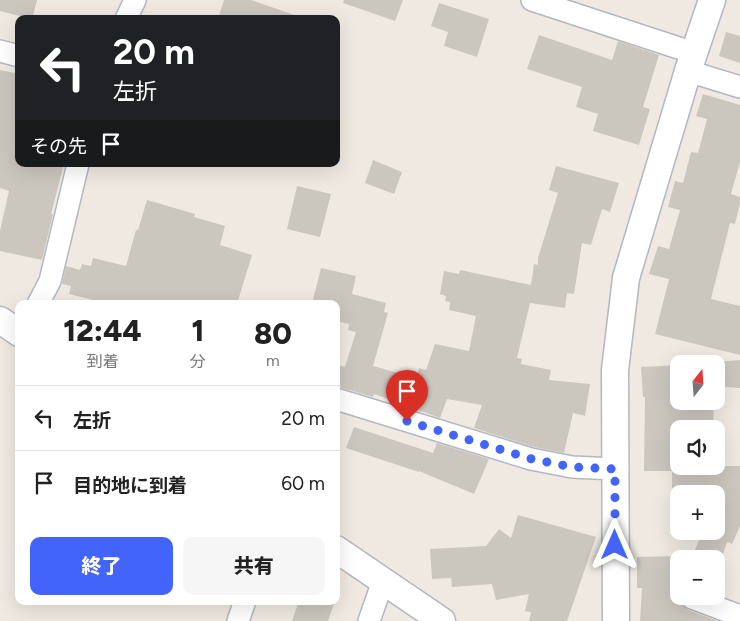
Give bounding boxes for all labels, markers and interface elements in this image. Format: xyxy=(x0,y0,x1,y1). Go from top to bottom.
text: 20 m xyxy=(113,31,195,73)
icon: left xyxy=(30,35,95,100)
text: 左折 xyxy=(113,78,157,105)
icon: arrive xyxy=(97,130,125,158)
text: その先 xyxy=(30,135,87,158)
text: 12:44 xyxy=(63,312,142,349)
text: 1 xyxy=(191,312,204,349)
text: 80 xyxy=(254,315,292,352)
text: m xyxy=(266,351,280,370)
text: 到着 xyxy=(86,352,118,371)
text: 分 xyxy=(190,352,206,371)
north arrow xyxy=(670,355,725,410)
map controls xyxy=(670,355,725,605)
pin xyxy=(386,370,428,421)
icon: arrive xyxy=(393,377,421,405)
icon: left xyxy=(30,404,58,432)
text: 20 m xyxy=(281,407,325,430)
text: 左折 xyxy=(73,409,111,432)
button: sound xyxy=(670,420,725,475)
icon: arrive xyxy=(30,469,58,497)
text: 60 m xyxy=(281,472,325,495)
text: 目的地に到着 xyxy=(73,474,187,497)
button: + xyxy=(670,485,725,540)
position arrow xyxy=(588,518,640,570)
button: 終了 xyxy=(30,537,173,595)
button: 共有 xyxy=(183,537,325,595)
button: − xyxy=(670,550,725,605)

